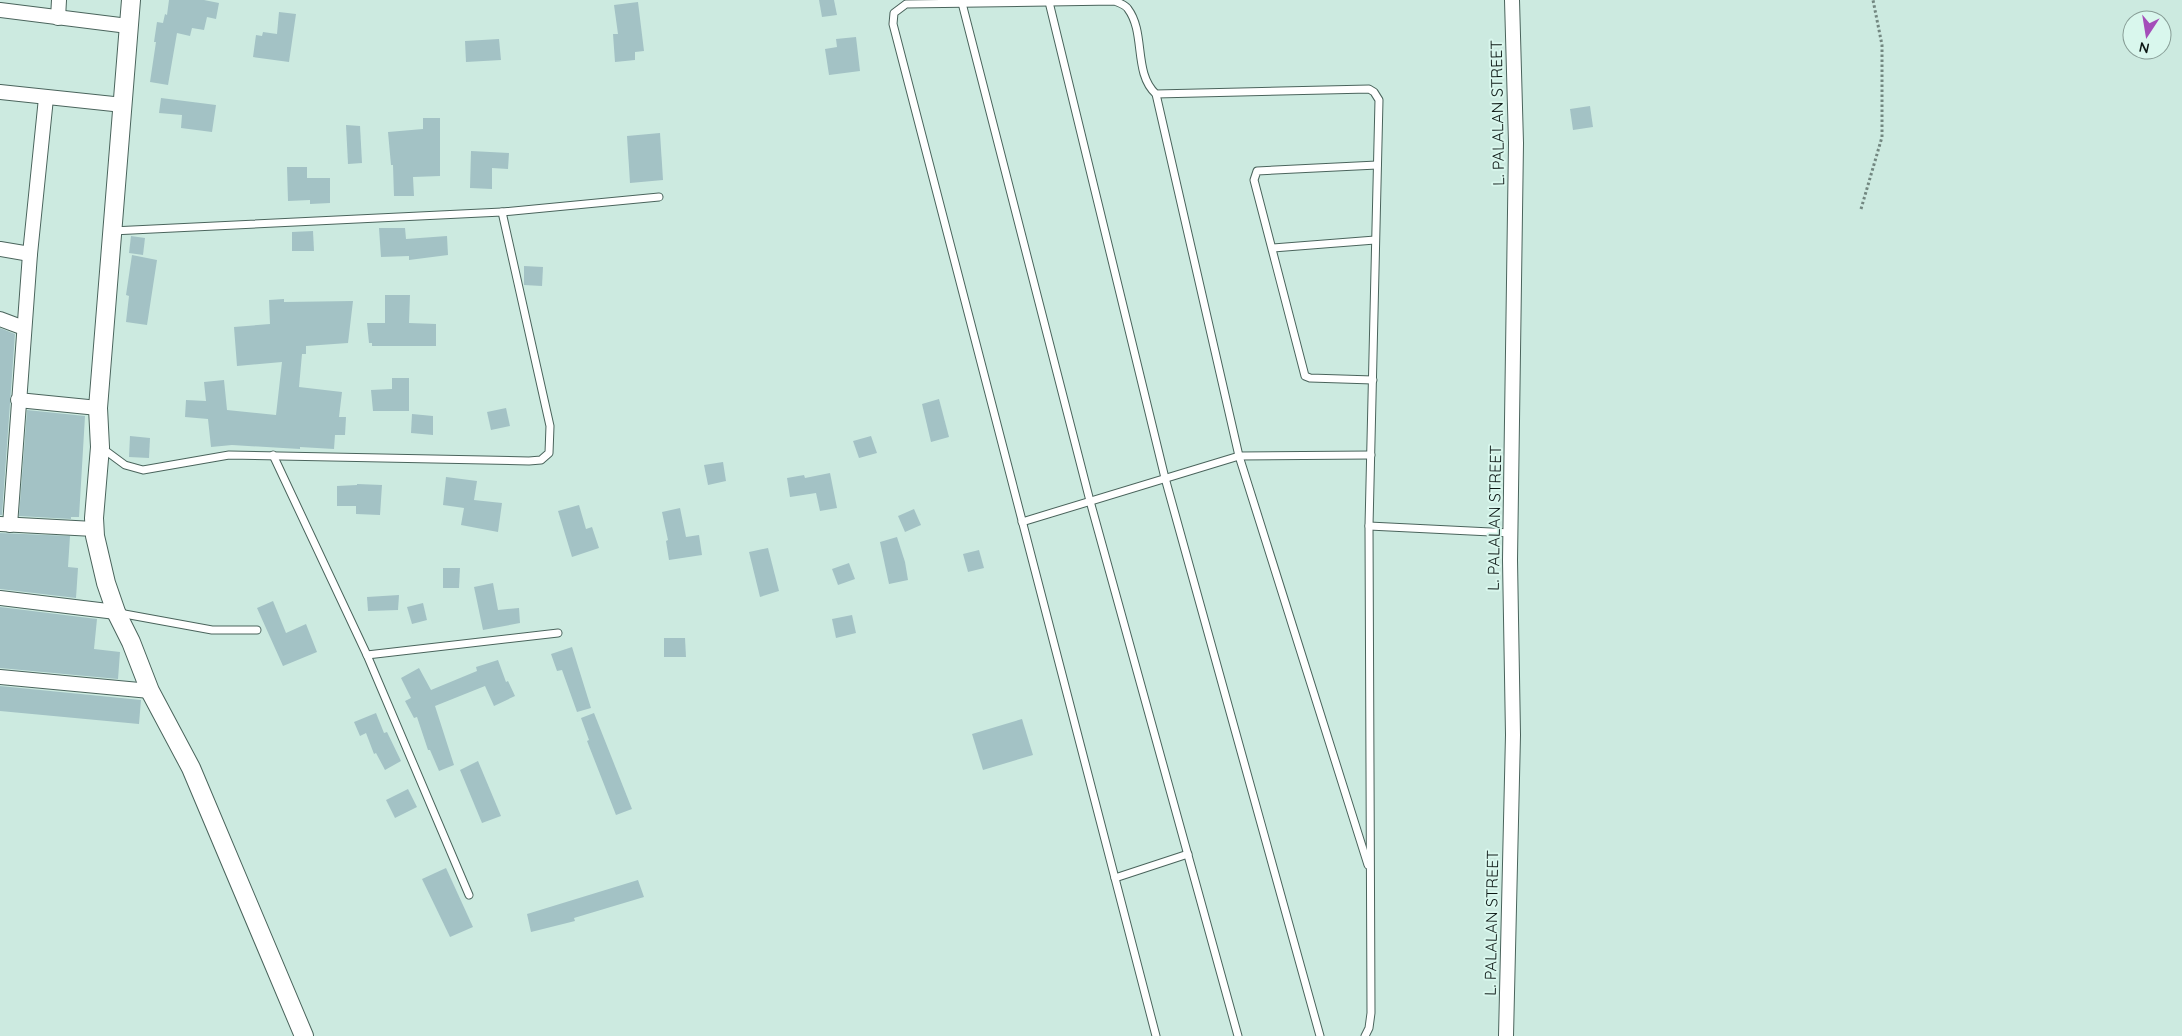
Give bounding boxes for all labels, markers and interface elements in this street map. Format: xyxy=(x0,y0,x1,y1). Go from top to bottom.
north arrow xyxy=(2122,10,2172,60)
text: N xyxy=(2137,38,2151,58)
street label: L. PALALAN STREET xyxy=(1486,40,1508,186)
street label: L. PALALAN STREET xyxy=(1483,445,1505,591)
street label: L. PALALAN STREET xyxy=(1480,850,1502,996)

